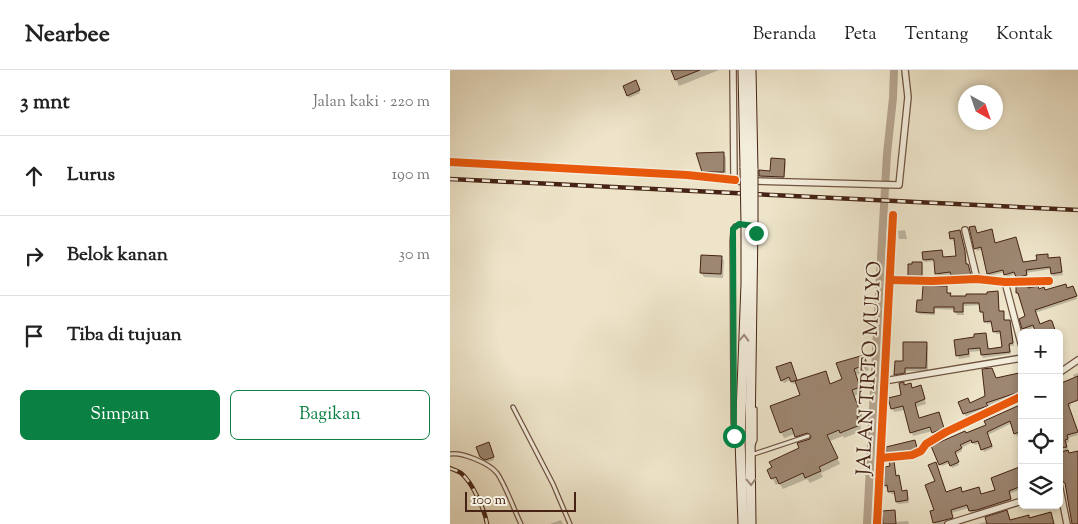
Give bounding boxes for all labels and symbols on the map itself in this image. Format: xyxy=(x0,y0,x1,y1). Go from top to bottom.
north arrow xyxy=(958,85,1003,130)
route end xyxy=(745,222,768,245)
street label: JALAN TIRTO MULYO xyxy=(850,260,891,477)
one-way arrow xyxy=(738,334,749,342)
route start xyxy=(723,425,746,448)
one-way arrow xyxy=(746,478,756,486)
scale bar xyxy=(465,489,576,512)

